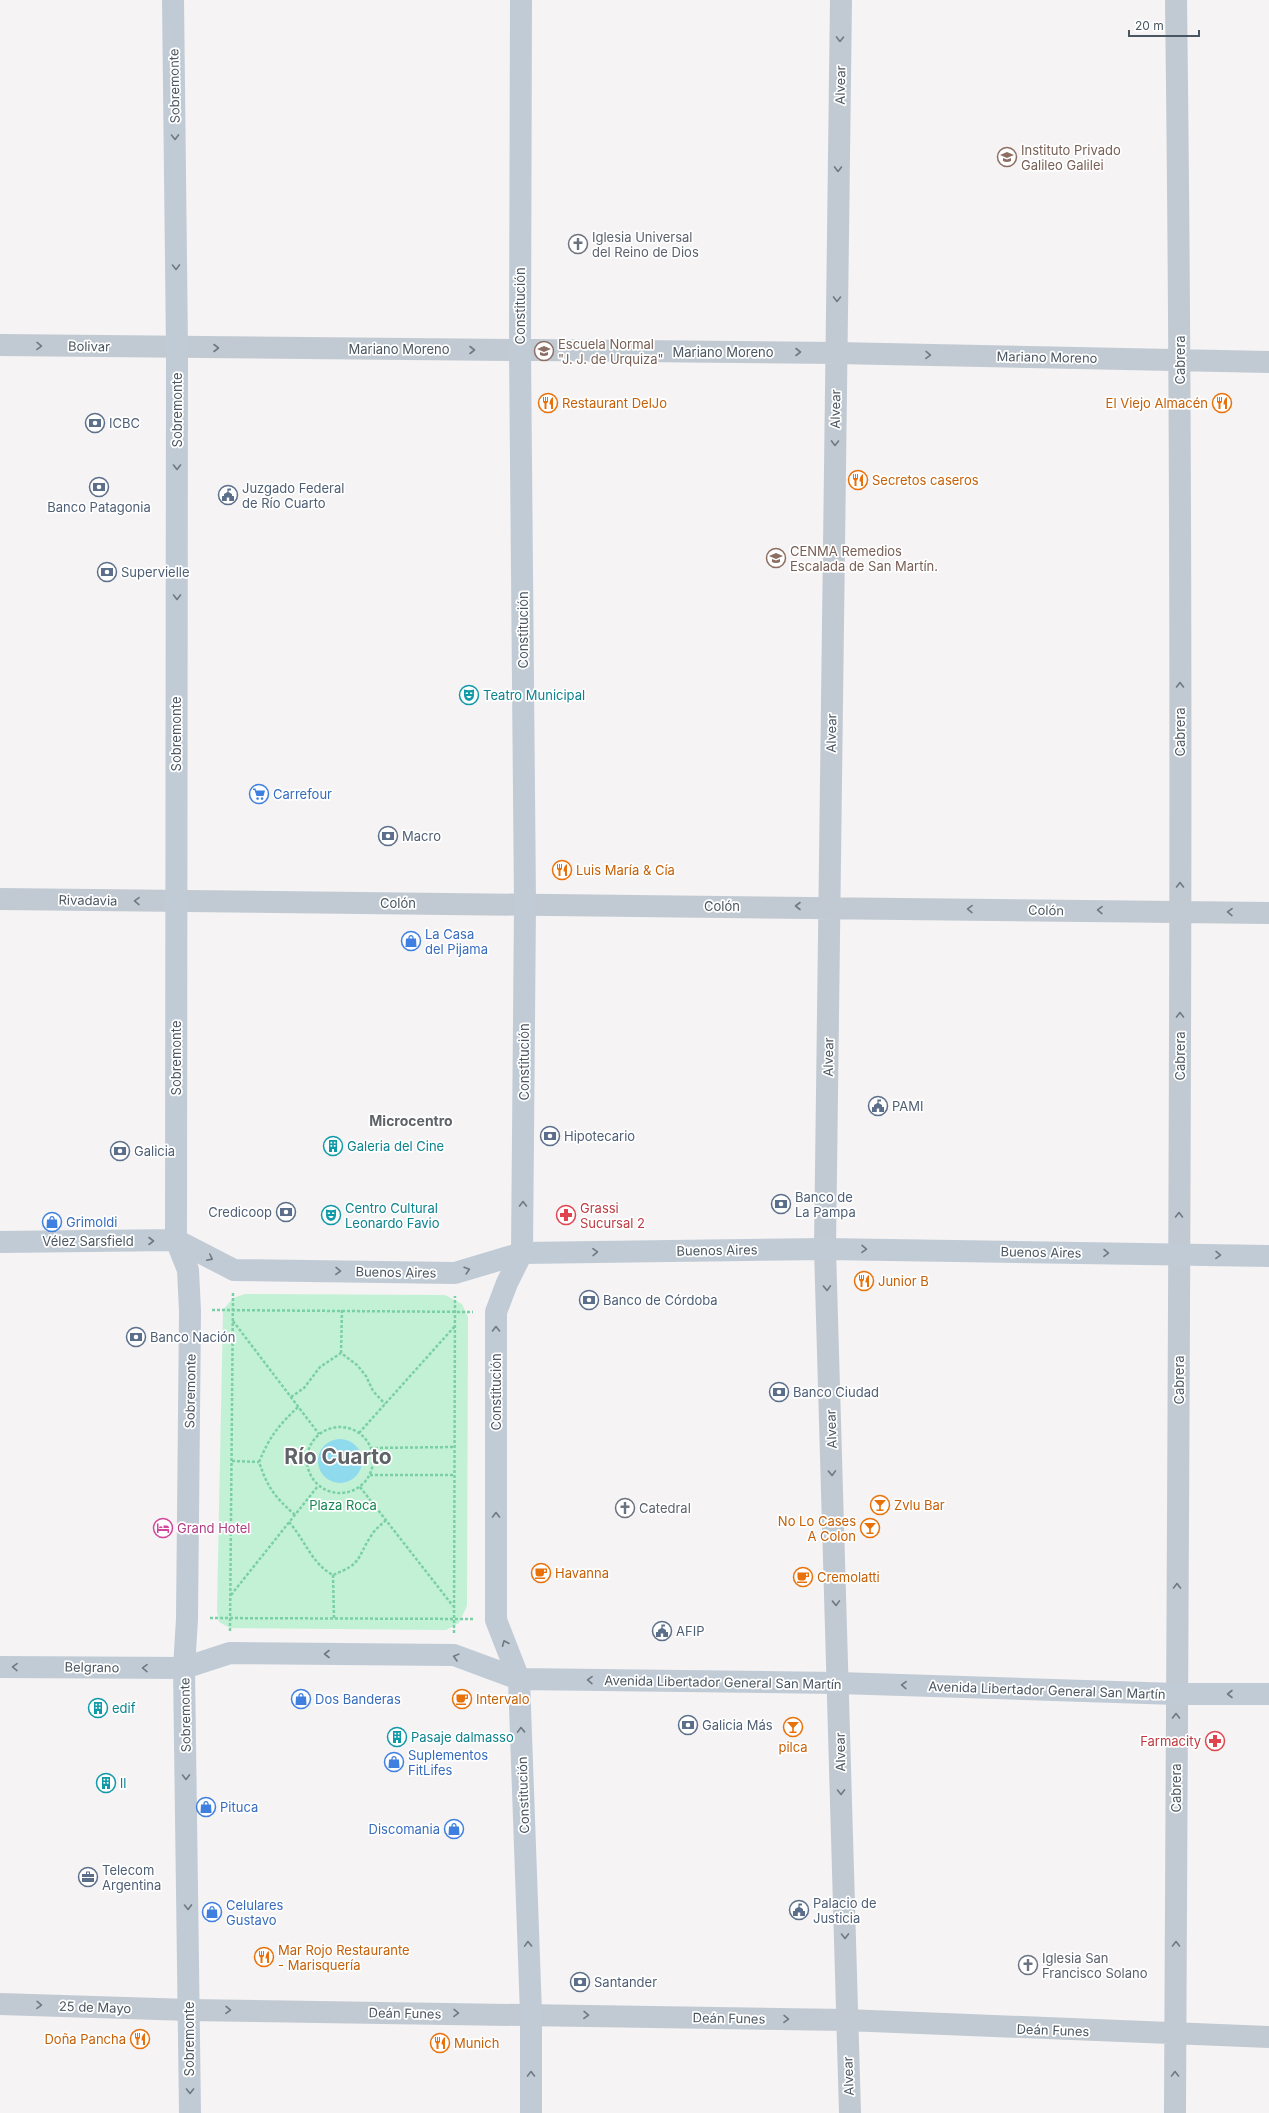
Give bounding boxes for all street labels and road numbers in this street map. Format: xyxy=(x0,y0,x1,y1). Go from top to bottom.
street label: Sobremonte xyxy=(165,48,183,124)
street label: Alvear xyxy=(832,65,848,105)
street label: Constitución xyxy=(512,267,528,345)
street label: Cabrera xyxy=(1172,335,1188,385)
street label: Bolivar xyxy=(68,338,110,354)
street label: Mariano Moreno xyxy=(349,341,450,357)
street label: Mariano Moreno xyxy=(673,344,774,360)
street label: Mariano Moreno xyxy=(996,348,1098,366)
street label: Sobremonte xyxy=(169,373,185,447)
street label: Alvear xyxy=(827,389,843,429)
street label: Constitución xyxy=(515,591,531,669)
street label: Sobremonte xyxy=(168,697,184,771)
street label: Cabrera xyxy=(1172,707,1188,757)
street label: Alvear xyxy=(823,713,839,753)
street label: Rivadavia xyxy=(58,891,118,909)
street label: Colón xyxy=(380,895,416,911)
street label: Colón xyxy=(704,898,740,914)
street label: Colón xyxy=(1028,902,1064,918)
street label: Sobremonte xyxy=(168,1021,184,1095)
street label: Constitución xyxy=(516,1023,532,1101)
street label: Cabrera xyxy=(1172,1031,1188,1081)
street label: Alvear xyxy=(820,1037,836,1077)
street label: Vélez Sarsfield xyxy=(42,1233,134,1249)
street label: Buenos Aires xyxy=(676,1241,758,1259)
street label: Buenos Aires xyxy=(1000,1243,1082,1261)
street label: Buenos Aires xyxy=(355,1263,437,1281)
street label: Sobremonte xyxy=(181,1353,199,1429)
street label: Constitución xyxy=(488,1353,504,1431)
street label: Cabrera xyxy=(1171,1355,1187,1405)
street label: Alvear xyxy=(822,1409,840,1449)
street label: Belgrano xyxy=(64,1659,120,1675)
street label: Avenida Libertador General San Martín xyxy=(604,1672,842,1692)
street label: Sobremonte xyxy=(176,1677,194,1753)
street label: Avenida Libertador General San Martín xyxy=(928,1678,1166,1702)
street label: Alvear xyxy=(832,1732,848,1772)
street label: Constitución xyxy=(514,1756,532,1834)
street label: Cabrera xyxy=(1168,1763,1184,1813)
street label: 25 de Mayo xyxy=(59,1998,132,2016)
street label: Sobremonte xyxy=(181,2002,197,2076)
street label: Deán Funes xyxy=(368,2004,442,2022)
street label: Deán Funes xyxy=(692,2009,766,2027)
street label: Deán Funes xyxy=(1016,2021,1090,2039)
street label: Alvear xyxy=(839,2056,857,2096)

